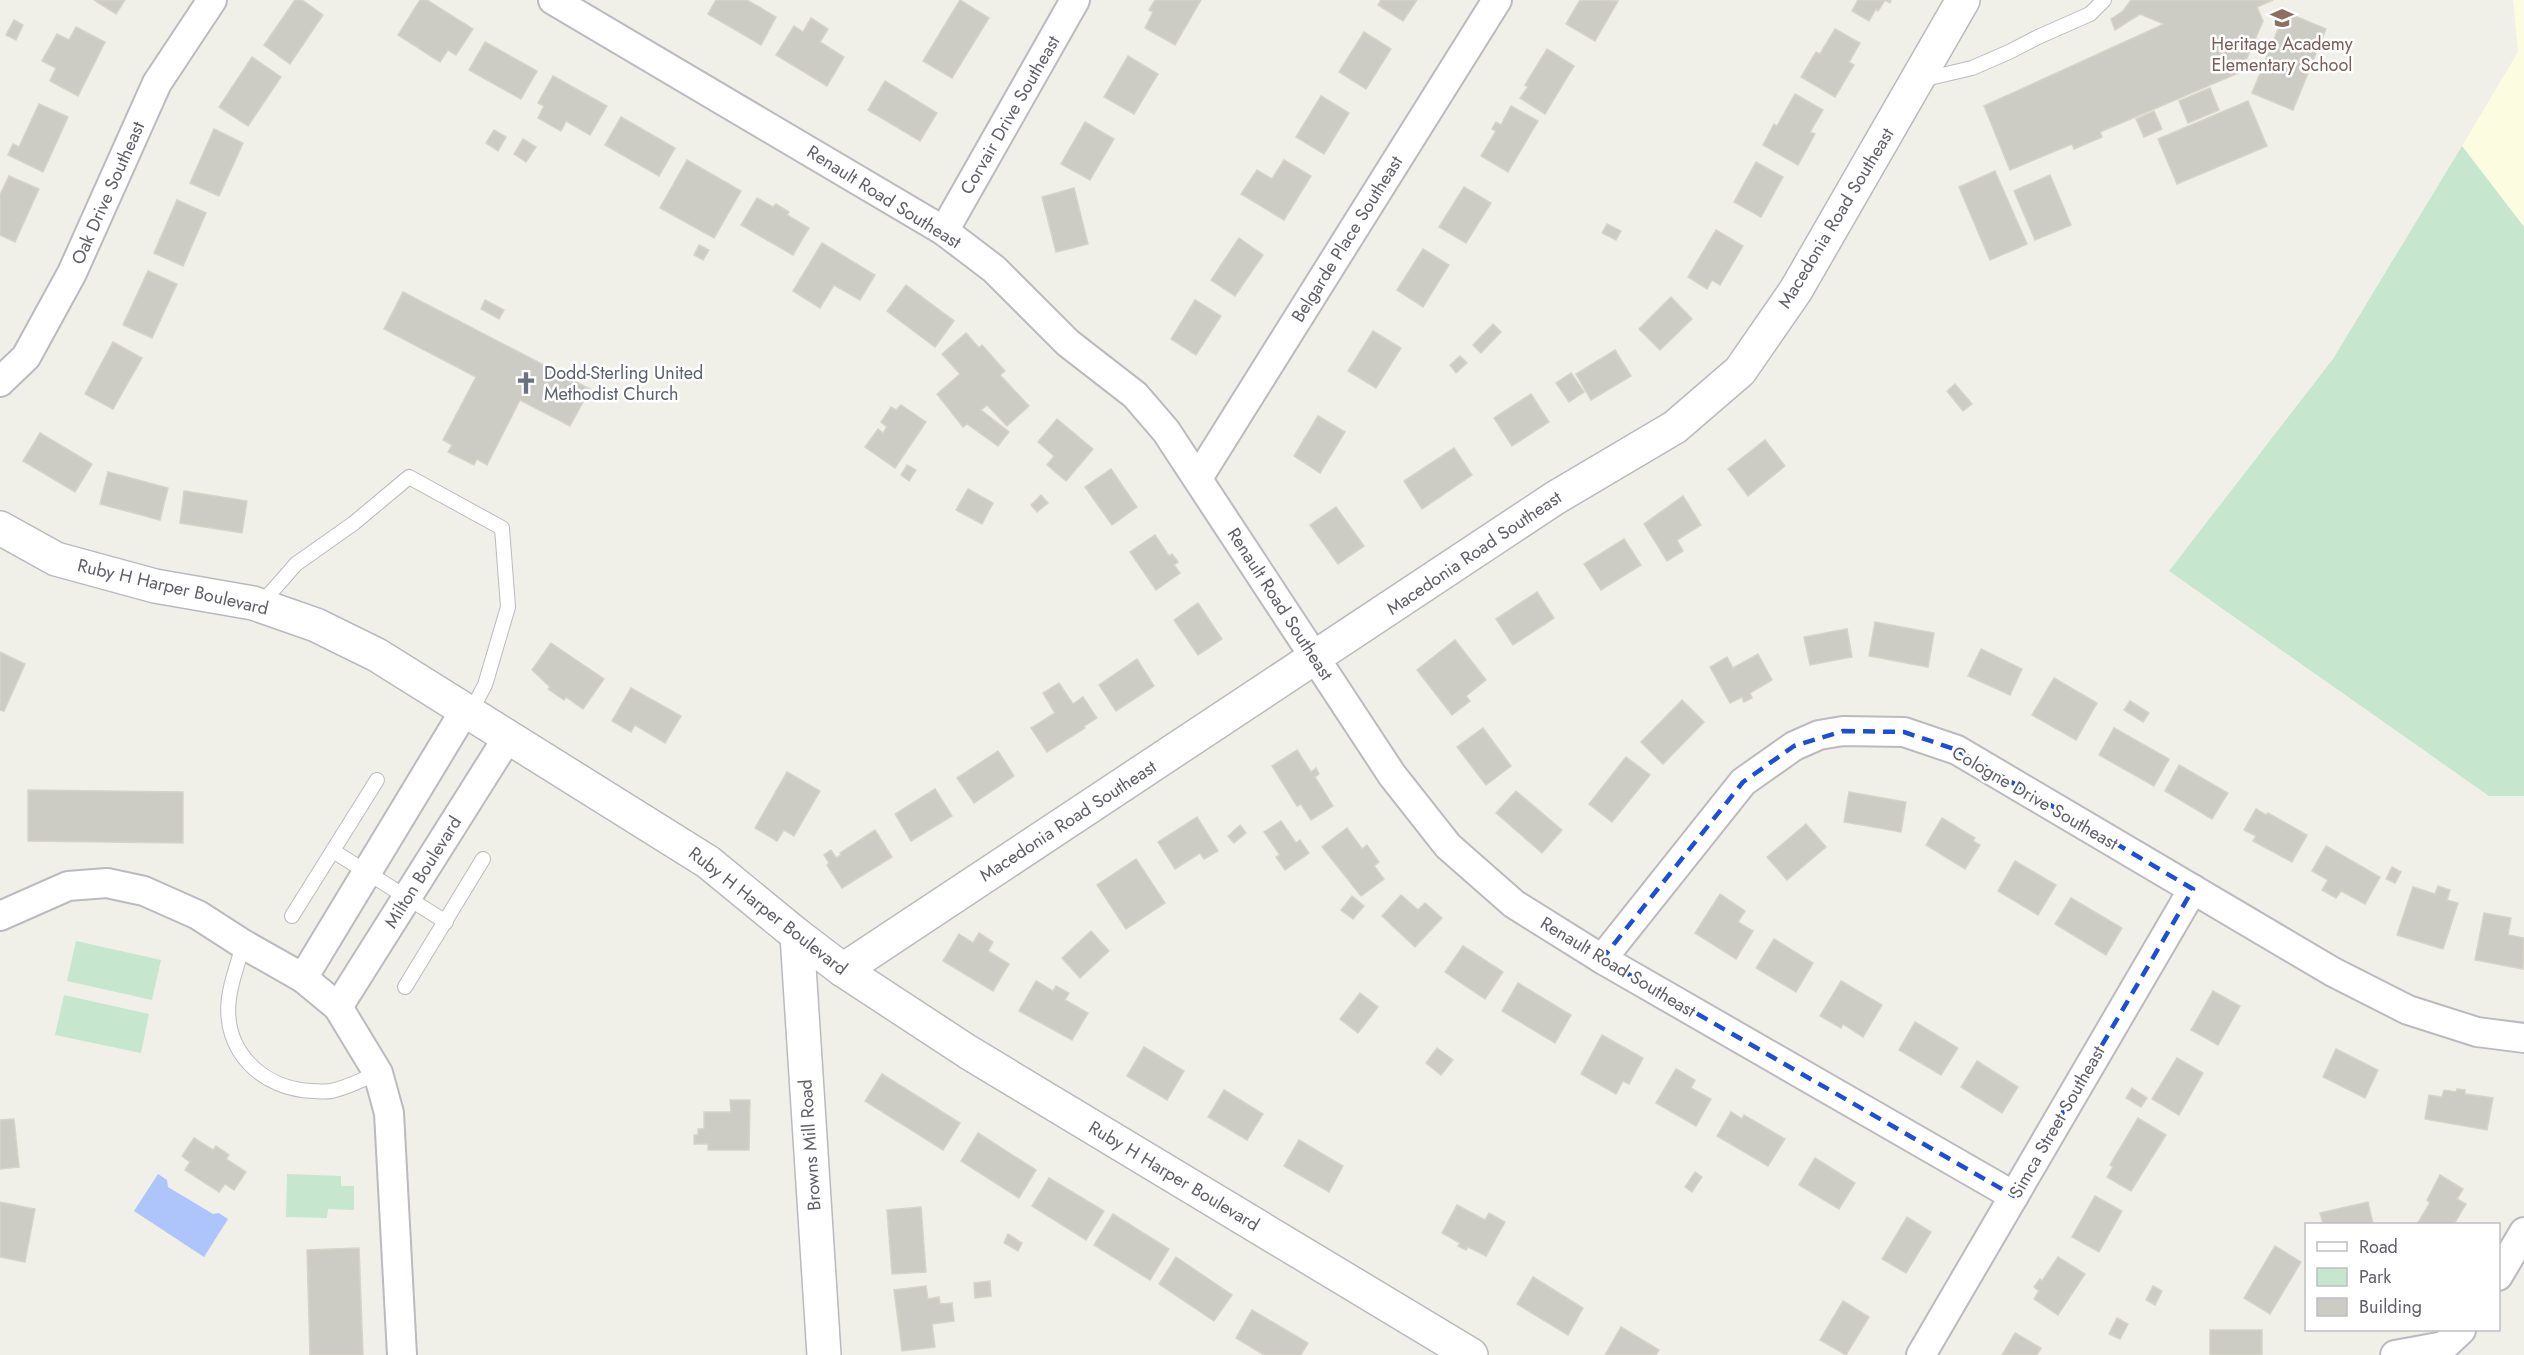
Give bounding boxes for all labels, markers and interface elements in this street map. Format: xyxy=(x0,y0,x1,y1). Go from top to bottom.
school or university icon: Heritage Academy Elementary School xyxy=(2269,5,2295,31)
street label: Corvair Drive Southeast xyxy=(954,30,1066,199)
place label: Heritage Academy Elementary School xyxy=(2211,31,2353,78)
street label: Oak Drive Southeast xyxy=(65,117,151,269)
street label: Macedonia Road Southeast xyxy=(1772,122,1901,313)
street label: Renault Road Southeast xyxy=(802,139,967,255)
street label: Belgarde Place Southeast xyxy=(1285,150,1409,327)
place label: Dodd-Sterling United Methodist Church xyxy=(544,360,703,407)
church icon: Dodd-Sterling United Methodist Church xyxy=(513,370,539,396)
street label: Macedonia Road Southeast xyxy=(1381,484,1567,621)
street label: Renault Road Southeast xyxy=(1221,523,1340,686)
street label: Ruby H Harper Boulevard xyxy=(75,552,271,622)
street label: Cologne Drive Southeast xyxy=(1947,740,2124,857)
street label: Macedonia Road Southeast xyxy=(975,754,1162,888)
street label: Milton Boulevard xyxy=(378,811,468,933)
street label: Ruby H Harper Boulevard xyxy=(683,841,853,981)
street label: Renault Road Southeast xyxy=(1535,910,1701,1024)
street label: Simca Street Southeast xyxy=(2003,1040,2112,1203)
street label: Browns Mill Road xyxy=(792,1078,828,1212)
street label: Ruby H Harper Boulevard xyxy=(1084,1115,1264,1237)
legend xyxy=(2305,1223,2500,1331)
text: Road xyxy=(2359,1234,2398,1260)
text: Park xyxy=(2359,1264,2391,1290)
text: Building xyxy=(2359,1294,2422,1320)

